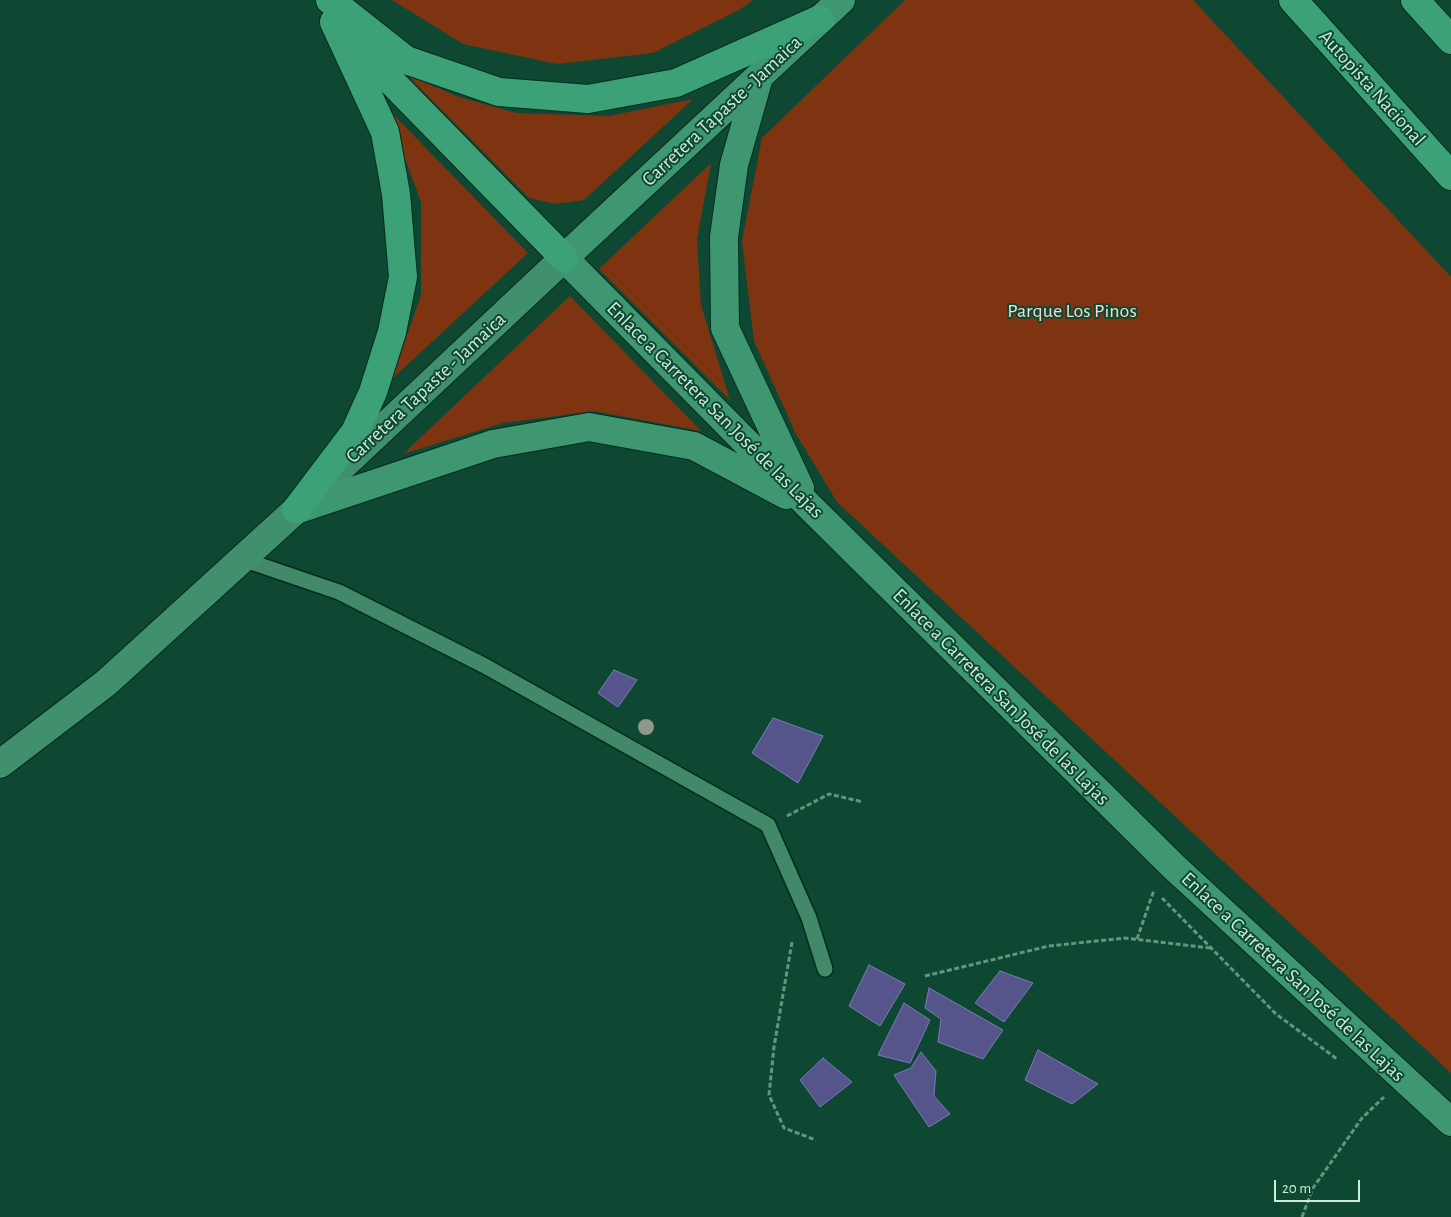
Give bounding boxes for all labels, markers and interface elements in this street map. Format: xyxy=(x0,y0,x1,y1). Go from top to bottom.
street label: Autopista Nacional xyxy=(1314,25,1430,151)
street label: Carretera Tapaste - Jamaica xyxy=(637,31,807,191)
street label: Enlace a Carretera San José de las Lajas xyxy=(602,297,828,523)
park label: Parque Los Pinos xyxy=(1007,299,1137,323)
street label: Carretera Tapaste - Jamaica xyxy=(341,308,511,468)
street label: Enlace a Carretera San José de las Lajas xyxy=(888,584,1114,810)
street label: Enlace a Carretera San José de las Lajas xyxy=(1176,867,1410,1087)
scale bar xyxy=(1276,1170,1362,1202)
text: 20 m xyxy=(1282,1181,1311,1196)

